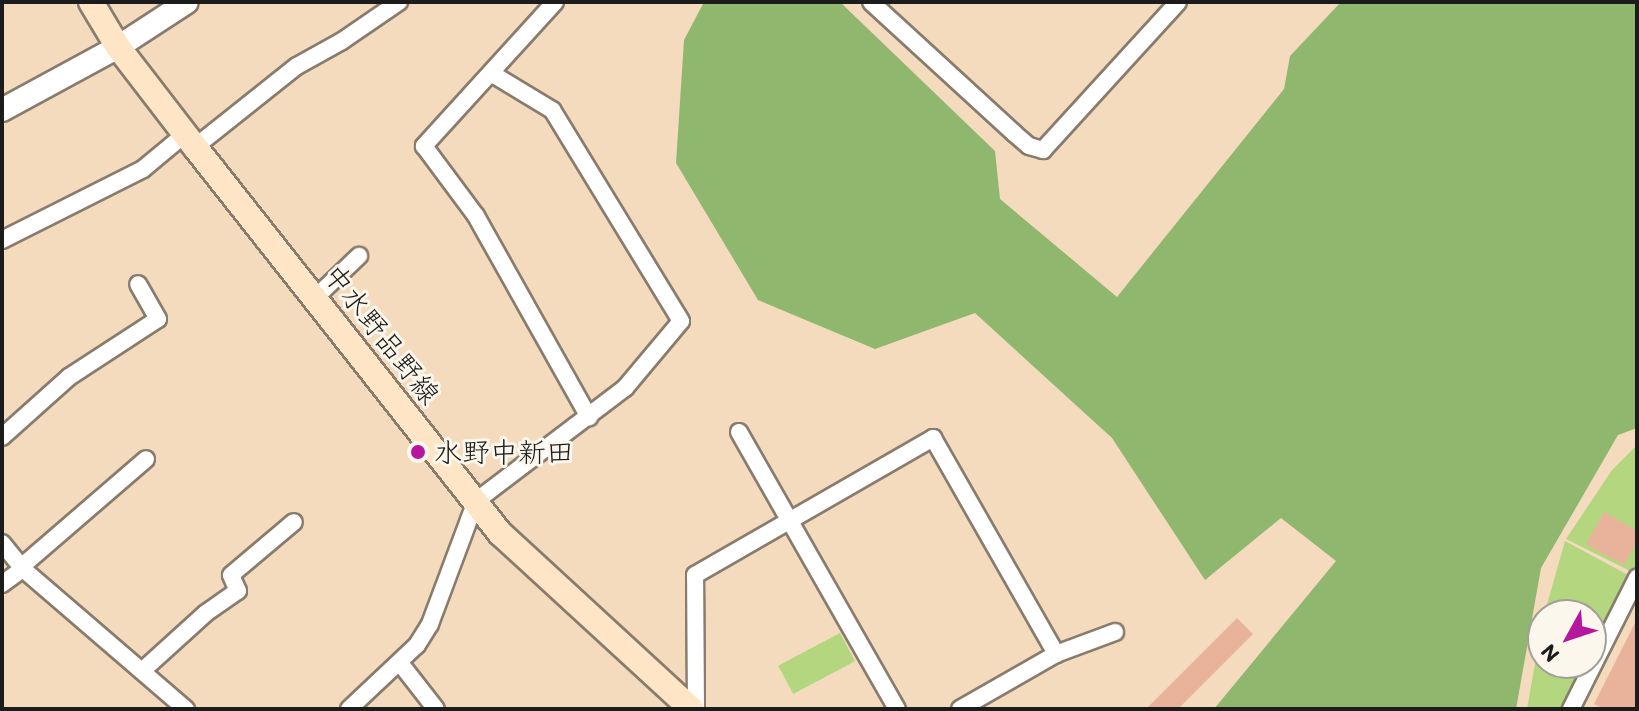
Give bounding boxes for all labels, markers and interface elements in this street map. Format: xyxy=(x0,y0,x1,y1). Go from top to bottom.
street label: 中水野品野線 xyxy=(317,257,447,411)
place label: 水野中新田 xyxy=(434,435,574,469)
marker: 水野中新田 xyxy=(409,443,427,461)
north arrow xyxy=(1527,599,1607,679)
text: N xyxy=(1535,639,1565,668)

